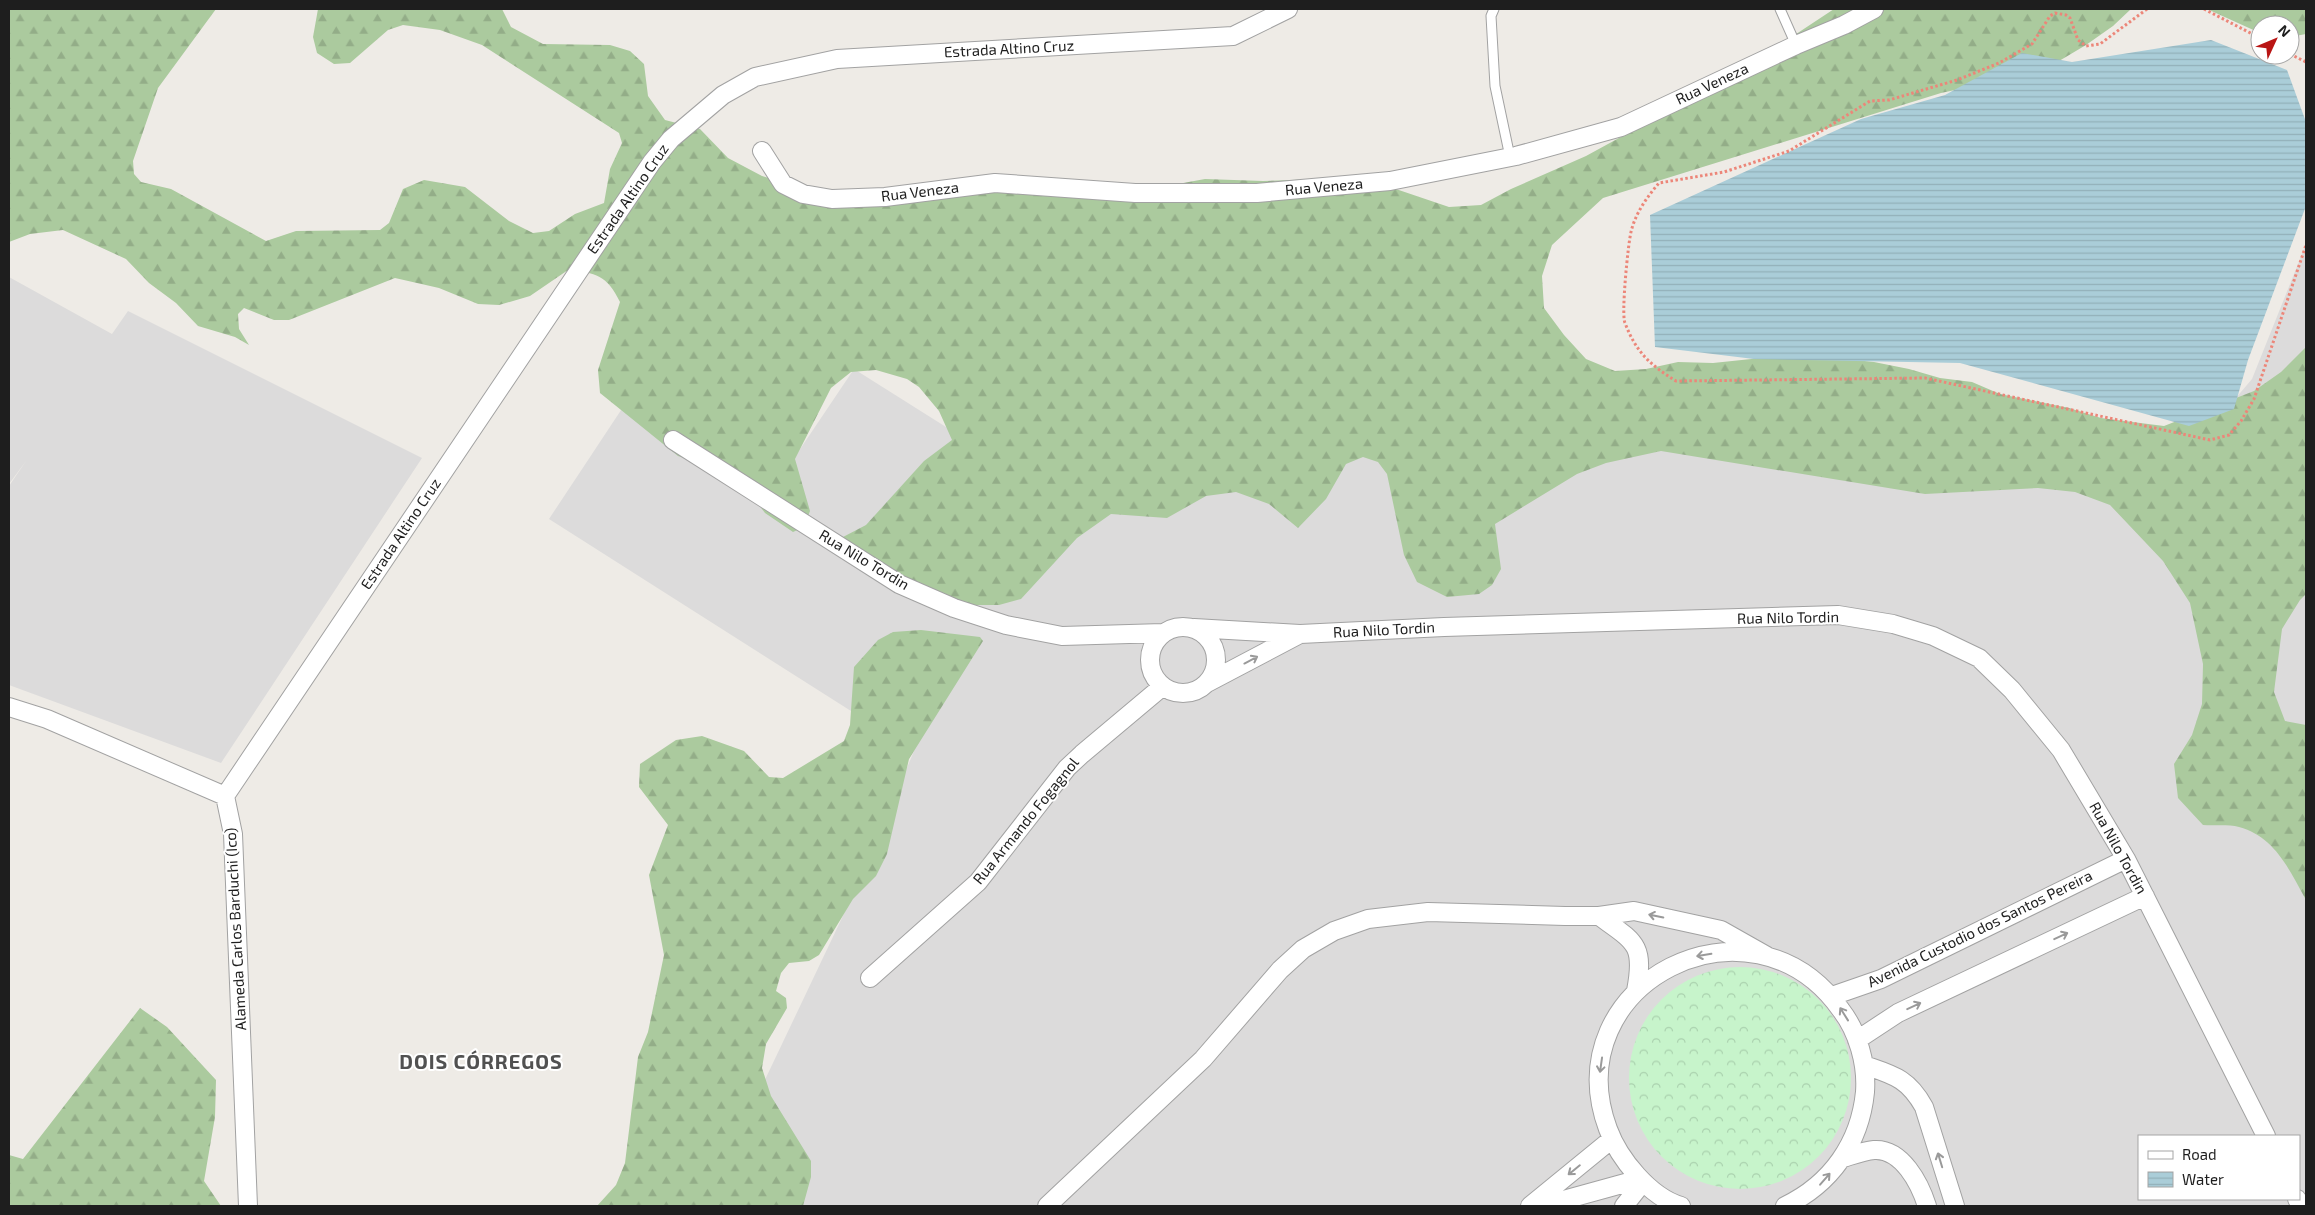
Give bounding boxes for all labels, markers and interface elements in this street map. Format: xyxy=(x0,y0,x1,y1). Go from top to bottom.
north arrow xyxy=(2250,15,2300,65)
text: N xyxy=(2275,21,2294,40)
street label: Estrada Altino Cruz xyxy=(943,36,1074,60)
street label: Rua Veneza xyxy=(1672,58,1751,108)
street label: Estrada Altino Cruz xyxy=(582,140,672,257)
street label: Rua Veneza xyxy=(1284,174,1364,198)
street label: Rua Veneza xyxy=(880,177,960,205)
street label: Estrada Altino Cruz xyxy=(356,474,444,592)
street label: Rua Nilo Tordin xyxy=(816,525,913,593)
street label: Rua Nilo Tordin xyxy=(1737,607,1839,627)
street label: Rua Nilo Tordin xyxy=(1332,617,1435,641)
one-way arrow xyxy=(1243,655,1258,665)
street label: Rua Armando Fogagnol xyxy=(969,753,1082,887)
street label: Rua Nilo Tordin xyxy=(2086,798,2152,897)
street label: Alameda Carlos Barduchi (Ico) xyxy=(221,827,249,1031)
street label: Avenida Custodio dos Santos Pereira xyxy=(1864,866,2095,991)
one-way arrow xyxy=(1649,911,1665,920)
one-way arrow xyxy=(2053,931,2068,940)
one-way arrow xyxy=(1697,950,1713,960)
one-way arrow xyxy=(1906,1000,1921,1010)
one-way arrow xyxy=(1839,1008,1849,1022)
district label: DOIS CÓRREGOS xyxy=(399,1049,563,1073)
one-way arrow xyxy=(1596,1057,1606,1073)
legend xyxy=(2138,1135,2300,1200)
text: Road xyxy=(2182,1145,2217,1163)
one-way arrow xyxy=(1935,1152,1945,1168)
one-way arrow xyxy=(1568,1165,1581,1176)
text: Water xyxy=(2182,1170,2224,1188)
one-way arrow xyxy=(1819,1173,1830,1186)

